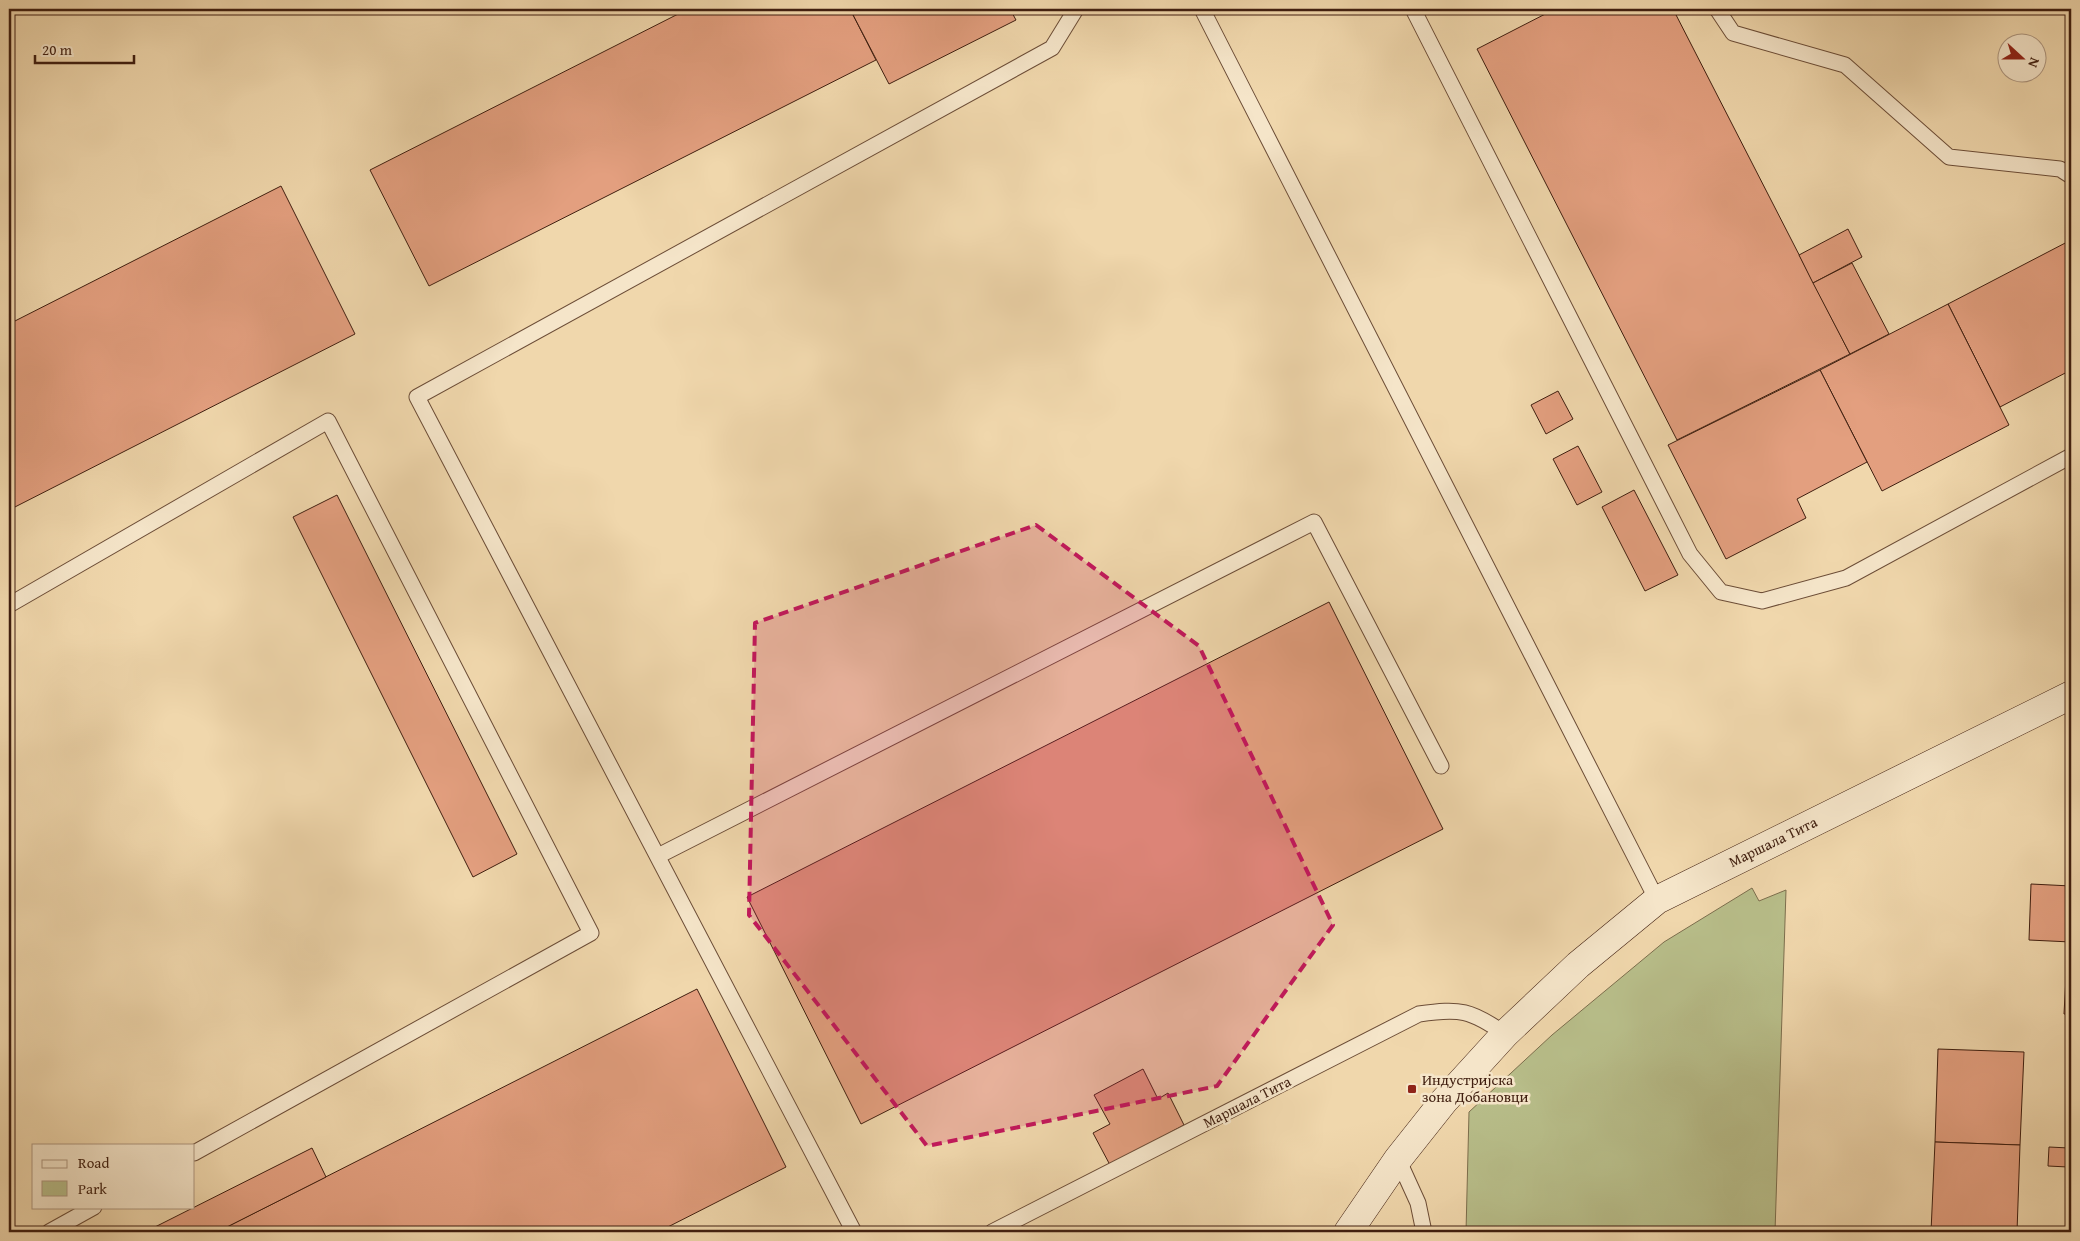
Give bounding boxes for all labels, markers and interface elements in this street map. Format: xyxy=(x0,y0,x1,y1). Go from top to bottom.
scale bar xyxy=(35,32,134,64)
north arrow xyxy=(1998,32,2048,82)
text: 20 m xyxy=(42,39,73,60)
text: N xyxy=(2023,55,2045,71)
street label: Маршала Тита xyxy=(1725,811,1821,872)
place label: Индустријска зона Добановци xyxy=(1422,1069,1529,1107)
street label: Маршала Тита xyxy=(1199,1070,1295,1133)
marker: Индустријска зона Добановци xyxy=(1406,1083,1418,1095)
legend xyxy=(32,1144,195,1208)
text: Road xyxy=(78,1152,109,1173)
text: Park xyxy=(78,1178,107,1199)

